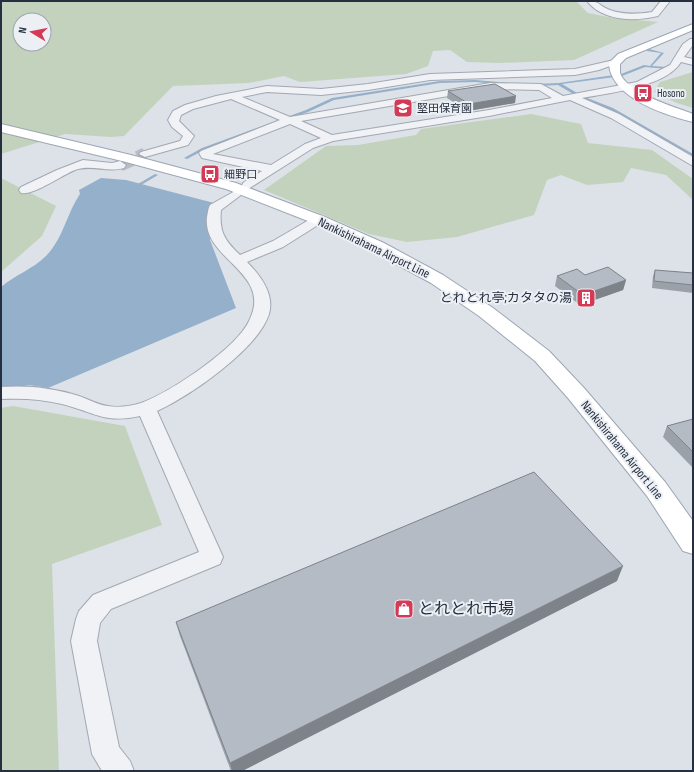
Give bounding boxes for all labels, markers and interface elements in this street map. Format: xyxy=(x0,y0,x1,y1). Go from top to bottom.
north arrow xyxy=(12,12,52,52)
text: N xyxy=(16,26,30,34)
bus stop icon: Hosono xyxy=(632,82,654,104)
place label: Hosono xyxy=(657,87,685,100)
school or university icon: 堅田保育園 xyxy=(392,97,414,119)
place label: 堅田保育園 xyxy=(417,102,472,115)
bus stop icon: 細野口 xyxy=(199,163,221,185)
place label: 細野口 xyxy=(224,168,257,181)
street label: Nankishirahama Airport Line xyxy=(316,214,432,282)
building icon: とれとれ亭;カタタの湯 xyxy=(575,287,597,309)
place label: とれとれ亭;カタタの湯 xyxy=(439,290,572,306)
street label: Nankishirahama Airport Line xyxy=(577,397,667,503)
shop icon: とれとれ市場 xyxy=(393,598,415,620)
place label: とれとれ市場 xyxy=(418,600,514,619)

